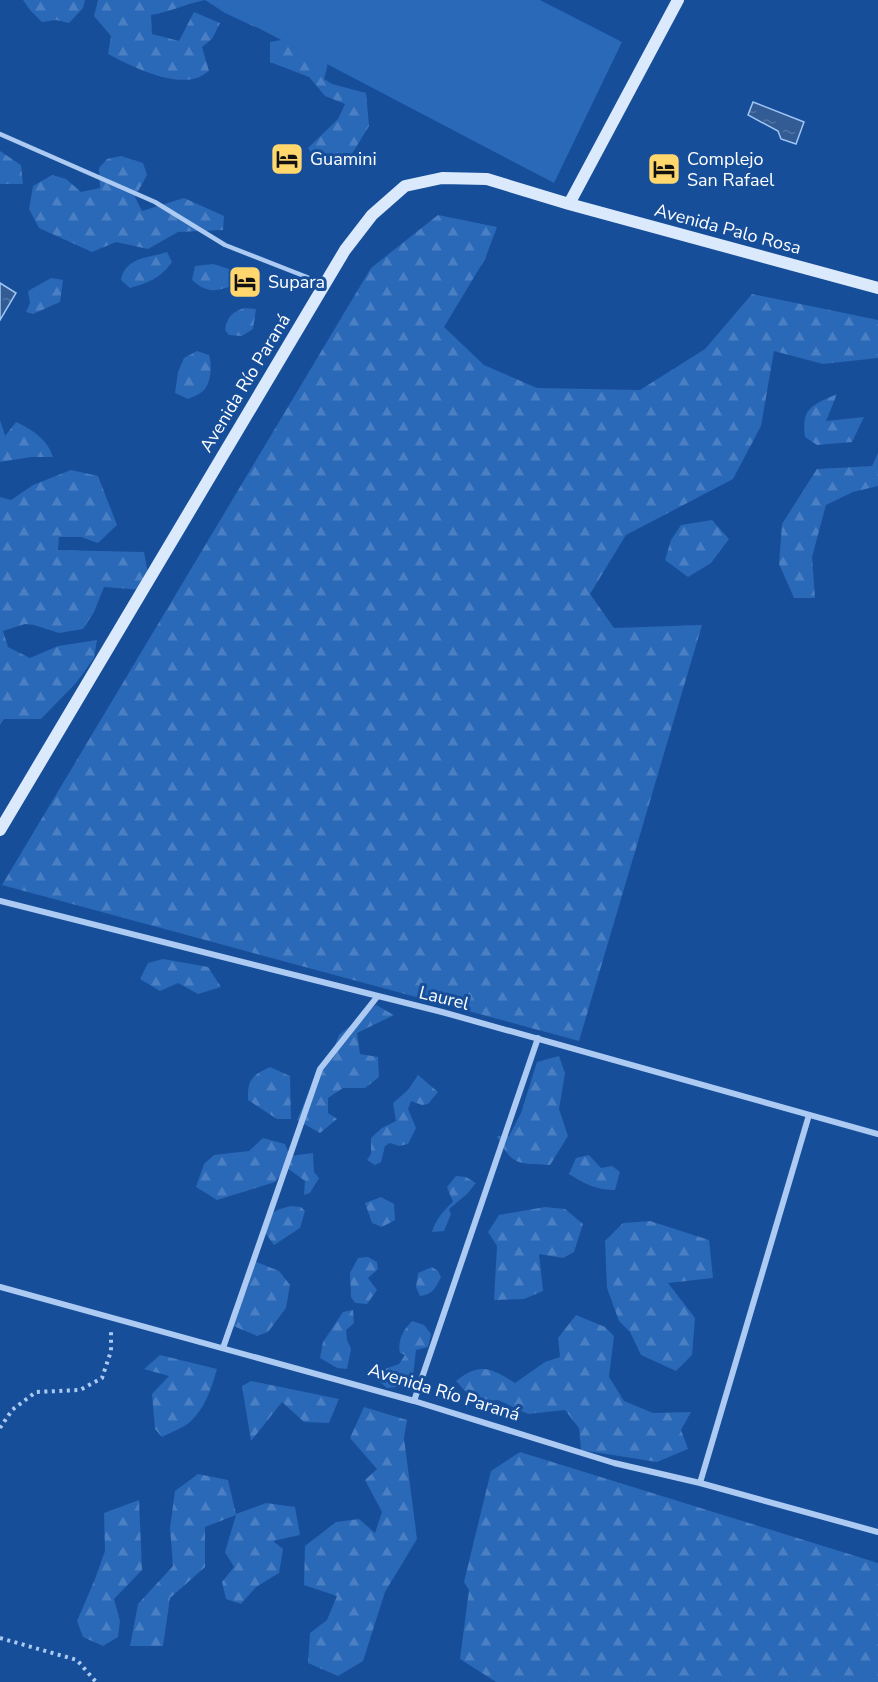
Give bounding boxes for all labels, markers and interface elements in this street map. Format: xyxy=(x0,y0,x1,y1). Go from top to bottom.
hotel icon: Guamini xyxy=(269,141,305,177)
place label: Guamini xyxy=(310,147,377,171)
place label: Complejo San Rafael xyxy=(687,147,775,192)
hotel icon: Complejo San Rafael xyxy=(646,151,682,187)
street label: Avenida Palo Rosa xyxy=(652,198,804,260)
hotel icon: Supara xyxy=(227,264,263,300)
place label: Supara xyxy=(268,270,325,294)
street label: Avenida Río Paraná xyxy=(194,309,296,457)
street label: Laurel xyxy=(417,980,472,1016)
street label: Avenida Río Paraná xyxy=(365,1358,523,1426)

